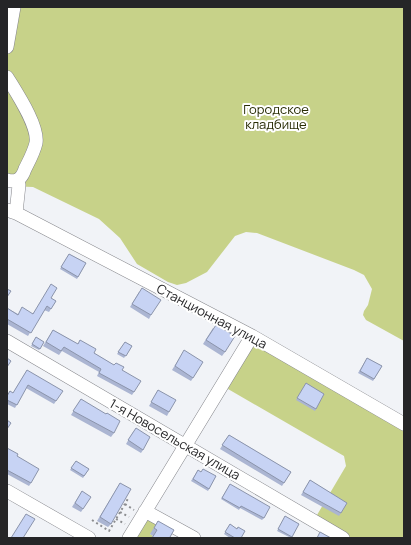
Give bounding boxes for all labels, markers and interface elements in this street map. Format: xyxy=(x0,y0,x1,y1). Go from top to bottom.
park label: Городское кладбище xyxy=(243,100,309,133)
street label: Станционная улица xyxy=(154,279,270,353)
street label: 1-я Новосельская улица xyxy=(106,394,244,484)

